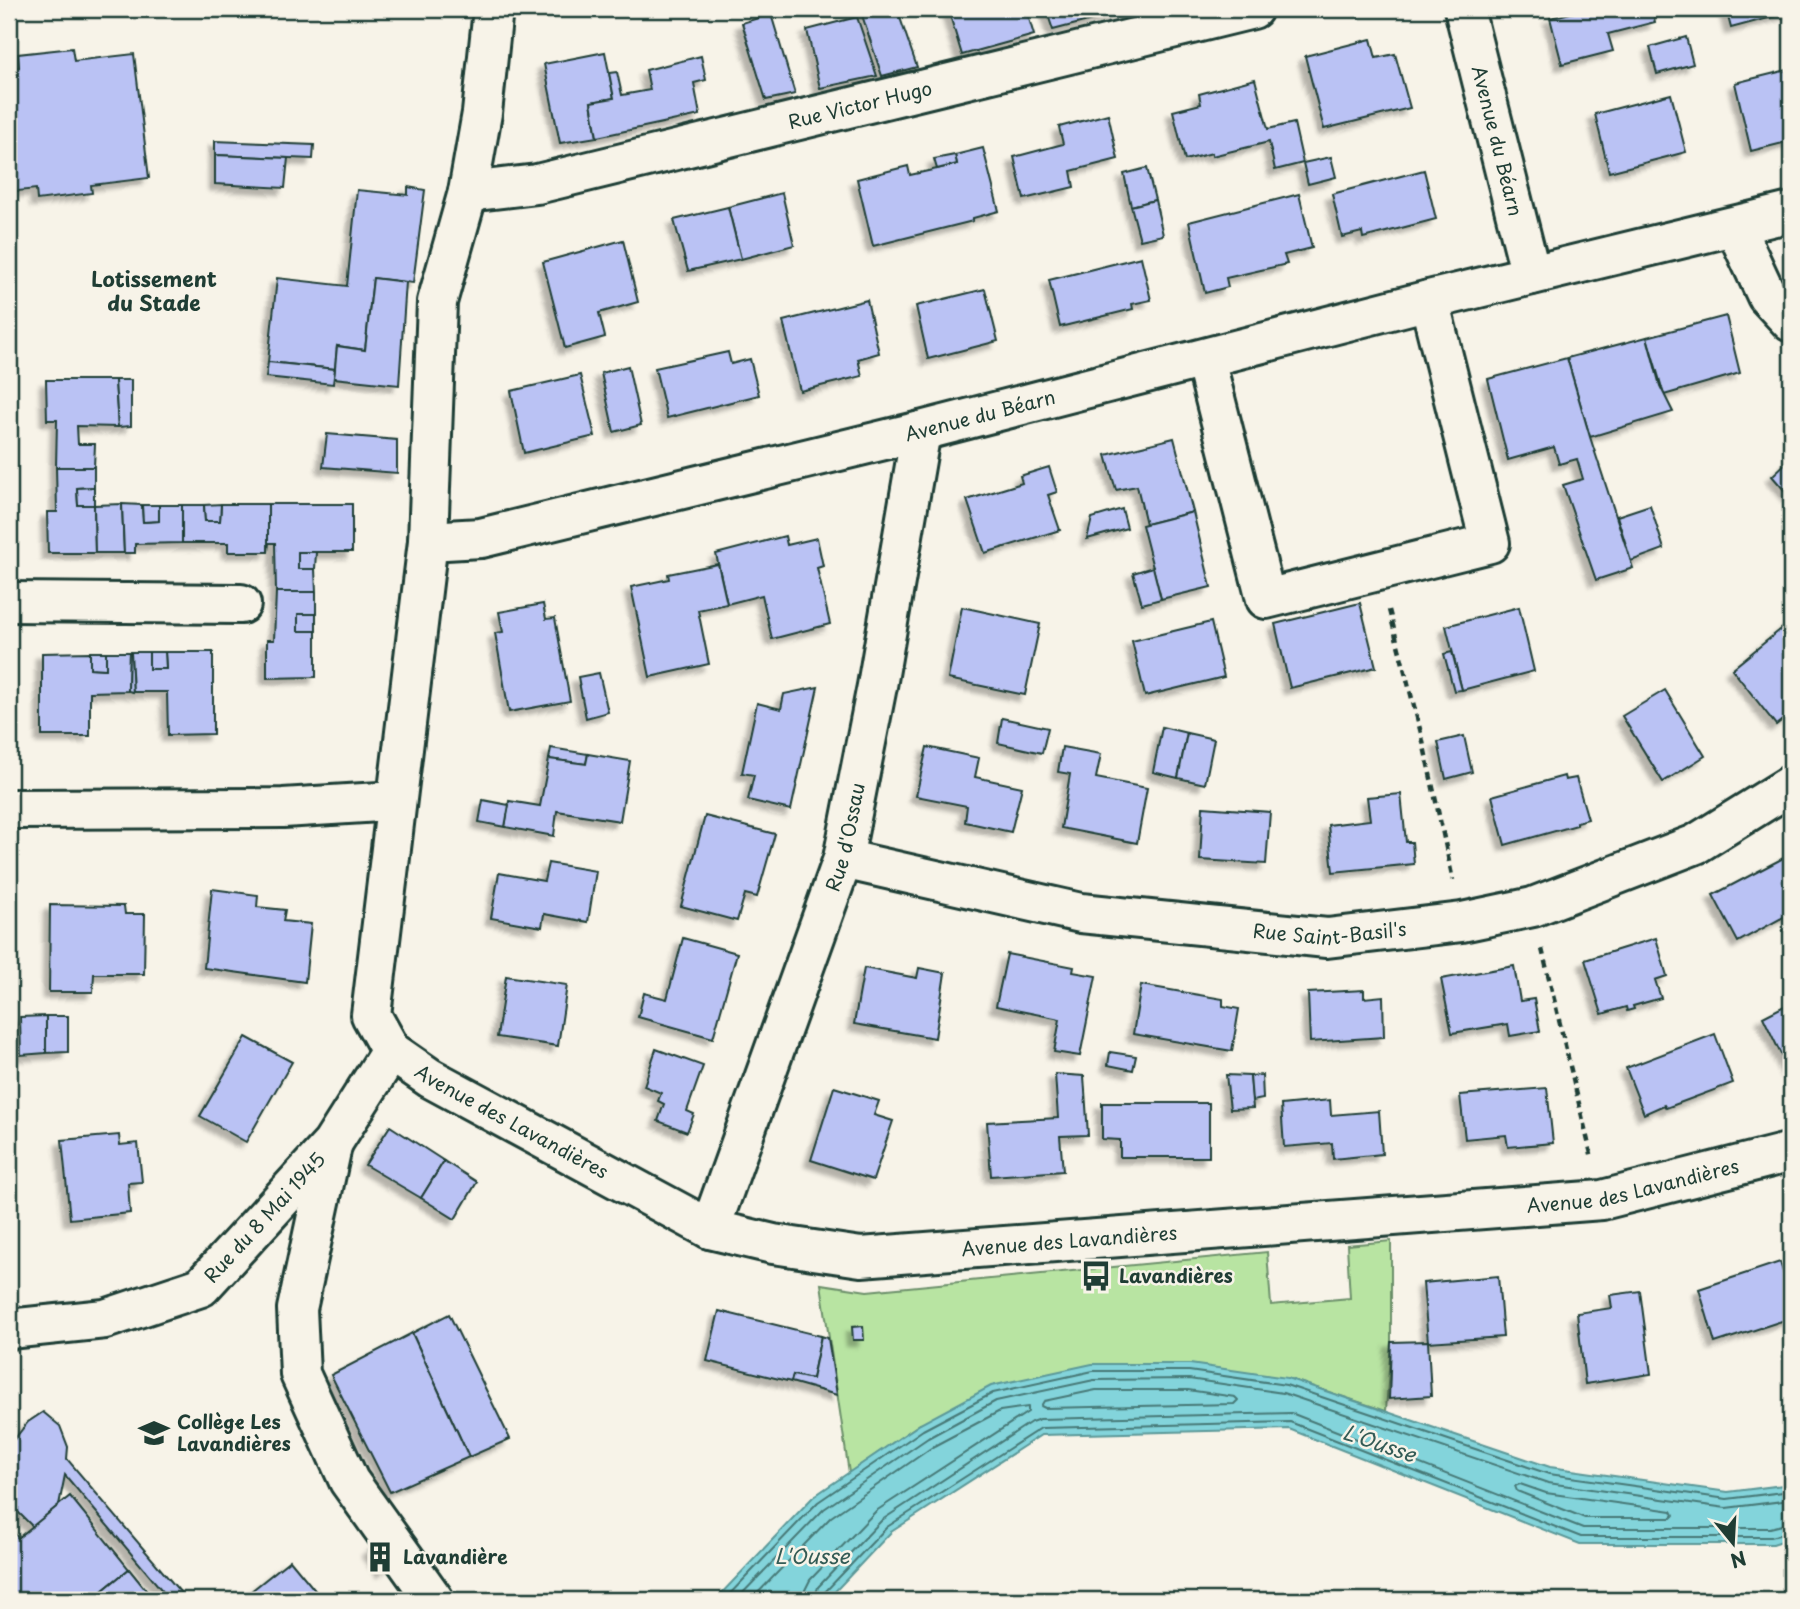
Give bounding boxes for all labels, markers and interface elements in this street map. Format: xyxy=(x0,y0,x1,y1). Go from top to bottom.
street label: Avenue du Béarn xyxy=(1466,62,1531,219)
street label: Rue Victor Hugo xyxy=(785,73,935,135)
district label: Lotissement du Stade xyxy=(91,262,217,318)
street label: Avenue du Béarn xyxy=(902,382,1058,447)
street label: Rue d'Ossau xyxy=(817,780,871,895)
street label: Rue Saint-Basil's xyxy=(1252,914,1408,951)
street label: Avenue des Lavandières xyxy=(410,1057,614,1185)
street label: Rue du 8 Mai 1945 xyxy=(197,1145,331,1288)
street label: Avenue des Lavandières xyxy=(1526,1151,1742,1219)
street label: Avenue des Lavandières xyxy=(960,1218,1178,1262)
bus stop icon: Lavandières xyxy=(1079,1259,1113,1293)
place label: Lavandières xyxy=(1119,1261,1233,1289)
place label: Collège Les Lavandières xyxy=(177,1407,291,1457)
water label: L'Ousse xyxy=(1339,1415,1422,1470)
school or university icon: Collège Les Lavandières xyxy=(137,1416,171,1450)
north arrow xyxy=(1699,1508,1769,1578)
water label: L'Ousse xyxy=(774,1539,851,1571)
building icon: Lavandière xyxy=(363,1540,397,1574)
place label: Lavandière xyxy=(403,1542,508,1570)
text: N xyxy=(1727,1544,1750,1576)

